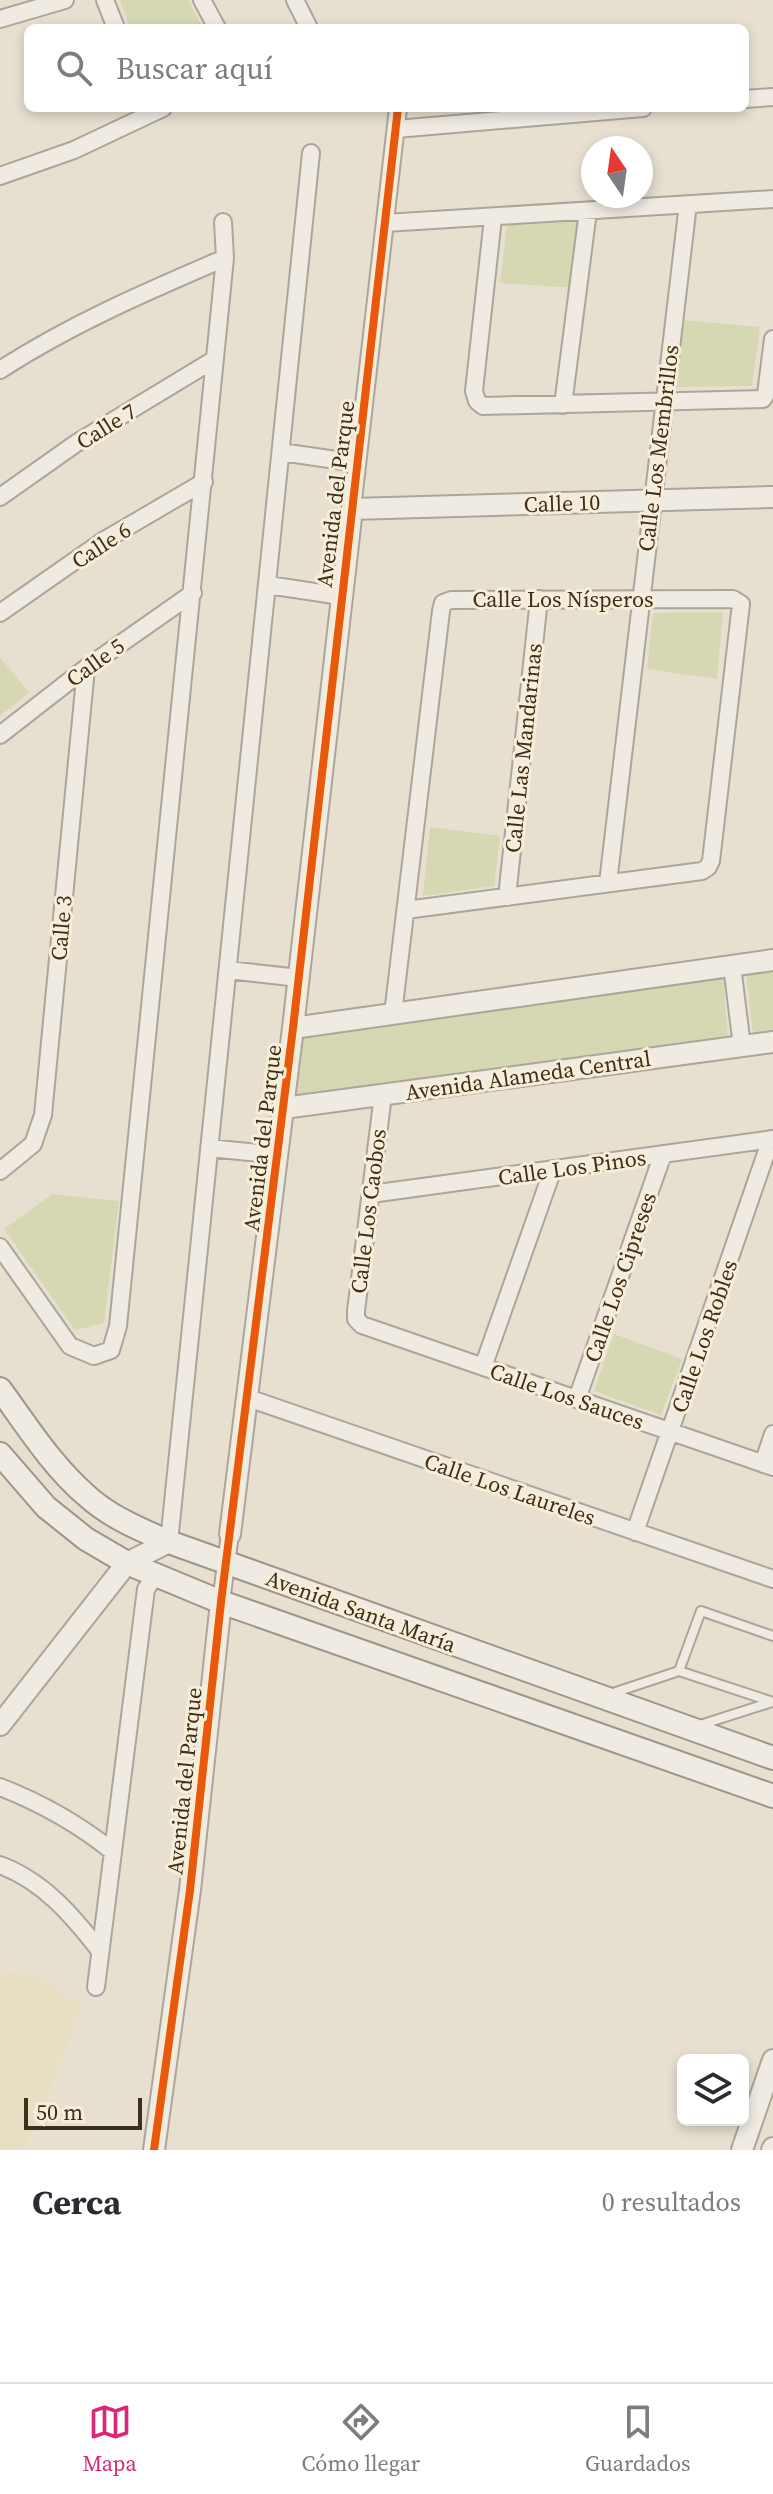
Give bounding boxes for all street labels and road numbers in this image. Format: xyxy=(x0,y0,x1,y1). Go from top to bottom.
street label: Calle Los Membrillos xyxy=(630,343,686,553)
street label: Calle 7 xyxy=(70,396,142,456)
street label: Avenida del Parque xyxy=(309,399,361,589)
street label: Calle 10 xyxy=(523,487,601,519)
street label: Calle 6 xyxy=(65,515,137,575)
street label: Calle Los Nísperos xyxy=(472,584,654,614)
street label: Calle 5 xyxy=(60,631,130,693)
street label: Calle Las Mandarinas xyxy=(497,642,549,854)
street label: Calle 3 xyxy=(43,894,79,962)
street label: Avenida del Parque xyxy=(236,1043,288,1233)
street label: Avenida Alameda Central xyxy=(403,1043,653,1107)
street label: Calle Los Caobos xyxy=(343,1127,393,1295)
street label: Calle Los Pinos xyxy=(496,1142,648,1192)
street label: Calle Los Cipreses xyxy=(577,1188,663,1366)
street label: Calle Los Robles xyxy=(664,1255,744,1417)
street label: Calle Los Sauces xyxy=(486,1356,648,1436)
street label: Calle Los Laureles xyxy=(421,1446,599,1532)
street label: Avenida Santa María xyxy=(262,1563,461,1660)
street label: Avenida del Parque xyxy=(159,1686,209,1876)

